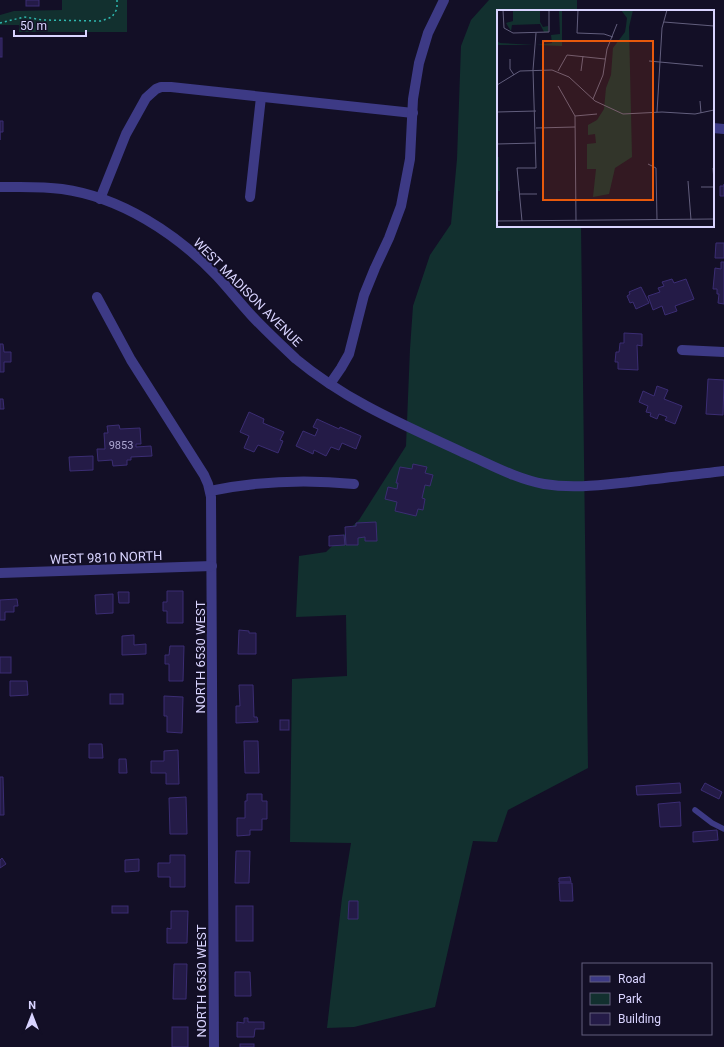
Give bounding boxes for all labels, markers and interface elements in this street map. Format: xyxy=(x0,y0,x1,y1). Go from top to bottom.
inset map xyxy=(497,10,714,227)
scale bar xyxy=(14,12,86,38)
text: 50 m xyxy=(20,19,47,33)
street label: WEST MADISON AVENUE xyxy=(190,235,305,350)
house number: 9853 xyxy=(109,439,133,452)
street label: WEST 9810 NORTH xyxy=(50,548,163,567)
street label: NORTH 6530 WEST xyxy=(193,600,208,713)
street label: NORTH 6530 WEST xyxy=(194,924,209,1037)
legend xyxy=(582,963,712,1035)
text: Road xyxy=(618,972,646,986)
text: Park xyxy=(618,992,643,1006)
north arrow xyxy=(12,995,52,1035)
text: N xyxy=(28,999,36,1012)
text: Building xyxy=(618,1012,661,1026)

